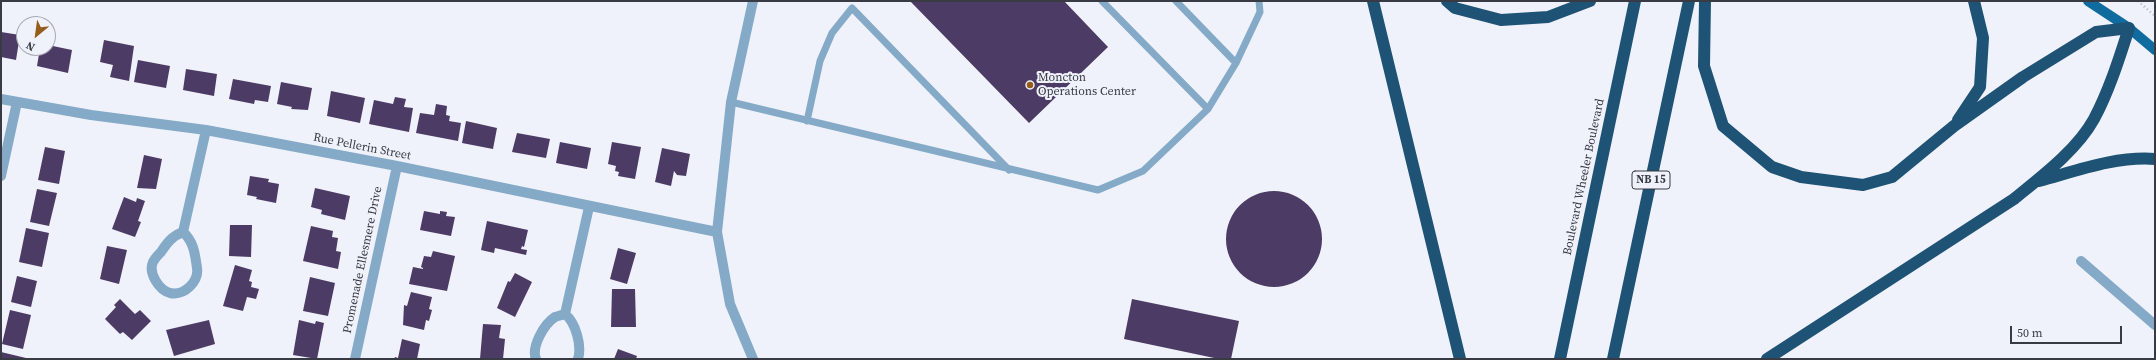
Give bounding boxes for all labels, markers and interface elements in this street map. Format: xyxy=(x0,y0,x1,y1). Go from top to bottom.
north arrow xyxy=(16,16,56,56)
text: N xyxy=(23,38,38,55)
place label: Moncton Operations Center xyxy=(1038,71,1136,99)
marker: Moncton Operations Center xyxy=(1025,80,1035,90)
street label: Boulevard Wheeler Boulevard xyxy=(1560,97,1608,257)
street label: Rue Pellerin Street xyxy=(312,130,412,164)
road number: NB 15 xyxy=(1632,171,1670,189)
street label: Promenade Ellesmere Drive xyxy=(340,185,386,335)
scale bar xyxy=(2012,318,2124,344)
text: 50 m xyxy=(2017,325,2043,341)

